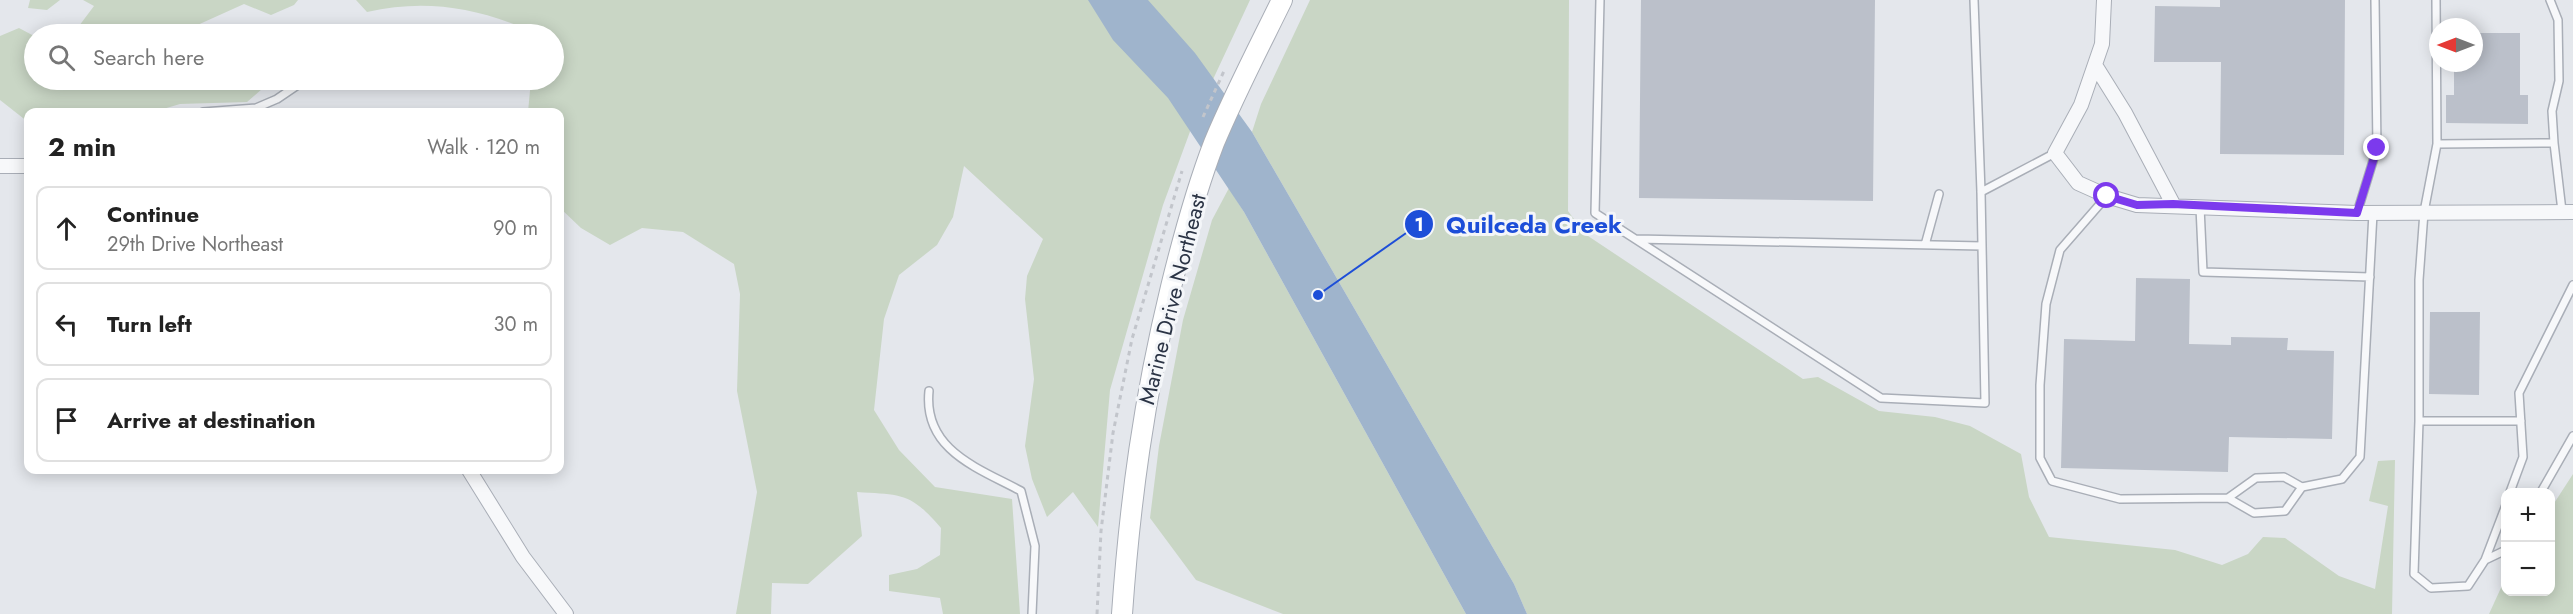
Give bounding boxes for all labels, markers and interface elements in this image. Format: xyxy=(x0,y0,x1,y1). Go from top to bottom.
north arrow xyxy=(2429,18,2483,72)
search box xyxy=(24,24,564,90)
icon: search xyxy=(45,41,78,74)
text: Search here xyxy=(93,41,204,73)
text: 2 min xyxy=(48,128,116,166)
text: Walk · 120 m xyxy=(427,133,540,162)
route end xyxy=(2363,134,2389,160)
route start xyxy=(2093,182,2119,208)
street label: Marine Drive Northeast xyxy=(1130,190,1214,408)
text: Continue xyxy=(107,198,199,230)
callout: Quilceda Creek xyxy=(1404,203,1633,245)
text: Quilceda Creek xyxy=(1446,207,1622,242)
icon: ahead xyxy=(50,212,83,245)
text: 1 xyxy=(1414,212,1424,238)
text: 90 m xyxy=(493,214,538,243)
text: 29th Drive Northeast xyxy=(107,230,283,259)
icon: left xyxy=(50,308,83,341)
text: Turn left xyxy=(107,308,192,340)
text: 30 m xyxy=(493,310,538,339)
icon: arrive xyxy=(50,404,83,437)
text: Arrive at destination xyxy=(107,404,316,436)
map controls xyxy=(2501,488,2555,596)
button: + xyxy=(2501,488,2555,542)
button: − xyxy=(2501,542,2555,596)

